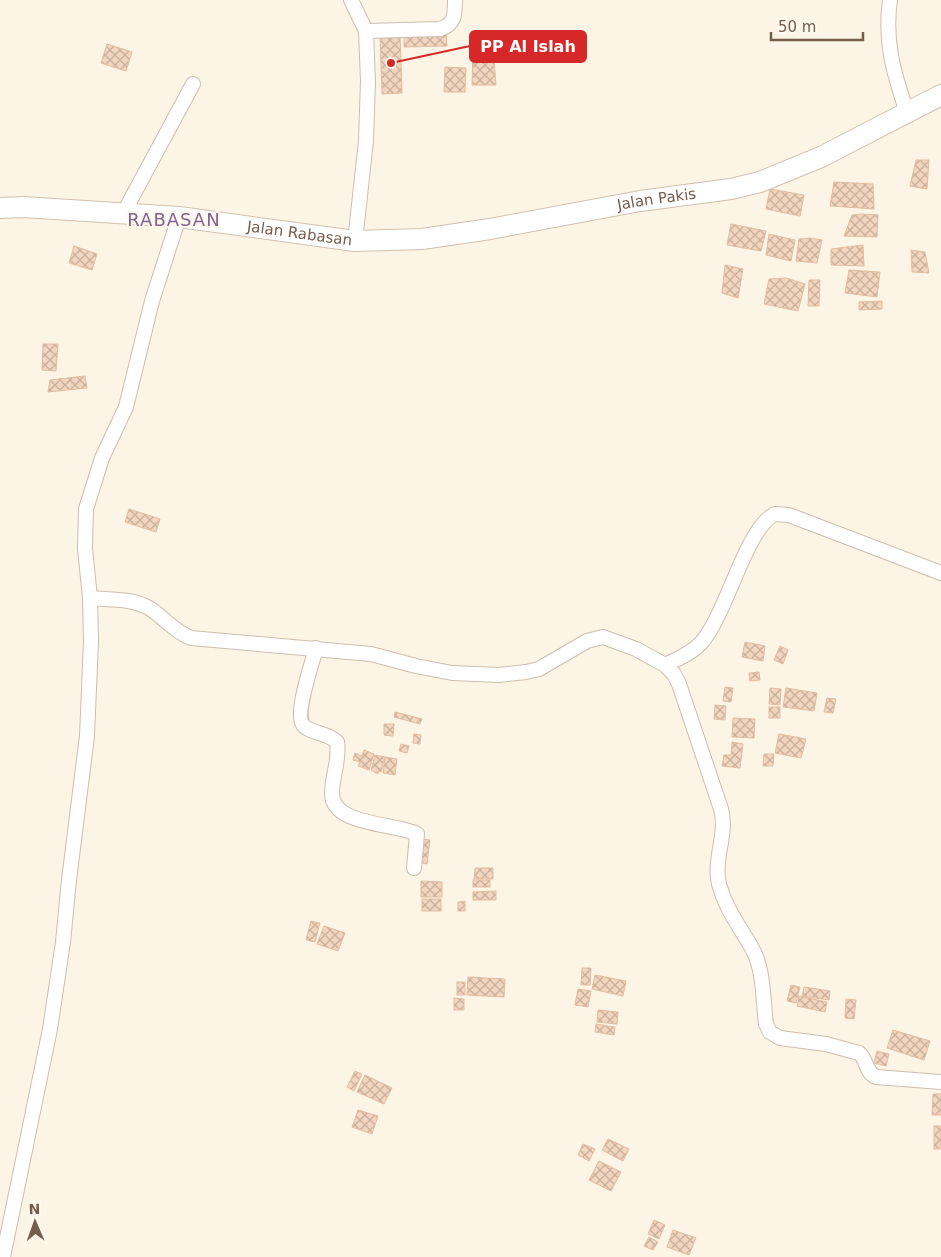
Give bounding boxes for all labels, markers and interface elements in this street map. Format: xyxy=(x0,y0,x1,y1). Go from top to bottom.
scale bar xyxy=(771,10,864,42)
text: 50 m xyxy=(778,18,816,36)
callout: PP Al Islah xyxy=(470,31,586,62)
text: PP Al Islah xyxy=(480,37,576,56)
street label: Jalan Pakis xyxy=(615,185,697,214)
district label: RABASAN xyxy=(127,209,221,230)
street label: Jalan Rabasan xyxy=(245,217,353,250)
north arrow xyxy=(10,1197,60,1247)
text: N xyxy=(28,1201,41,1217)

